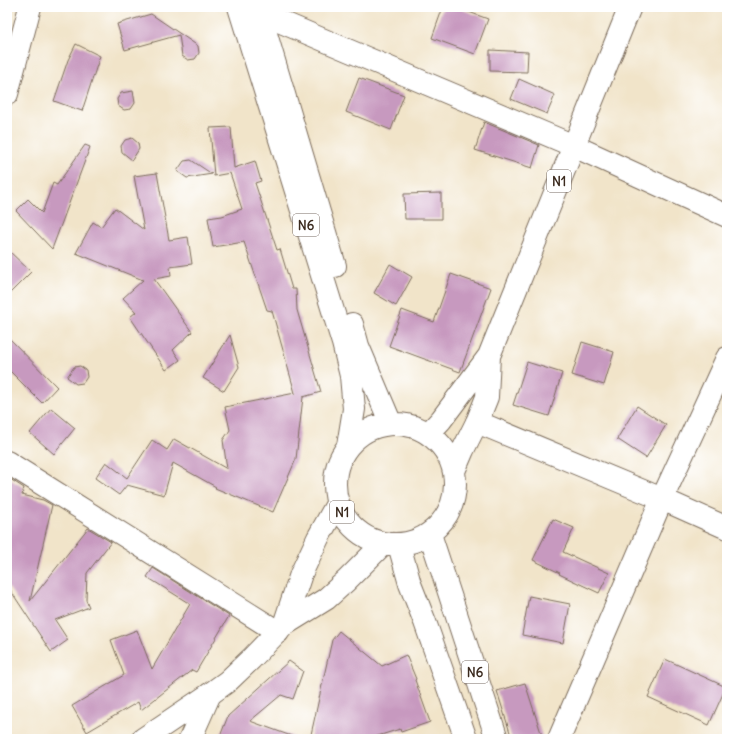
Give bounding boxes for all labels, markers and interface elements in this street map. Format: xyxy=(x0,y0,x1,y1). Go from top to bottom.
road number: N1 xyxy=(547,170,571,192)
road number: N6 xyxy=(293,214,319,236)
road number: N1 xyxy=(330,501,354,523)
road number: N6 xyxy=(462,661,488,683)

